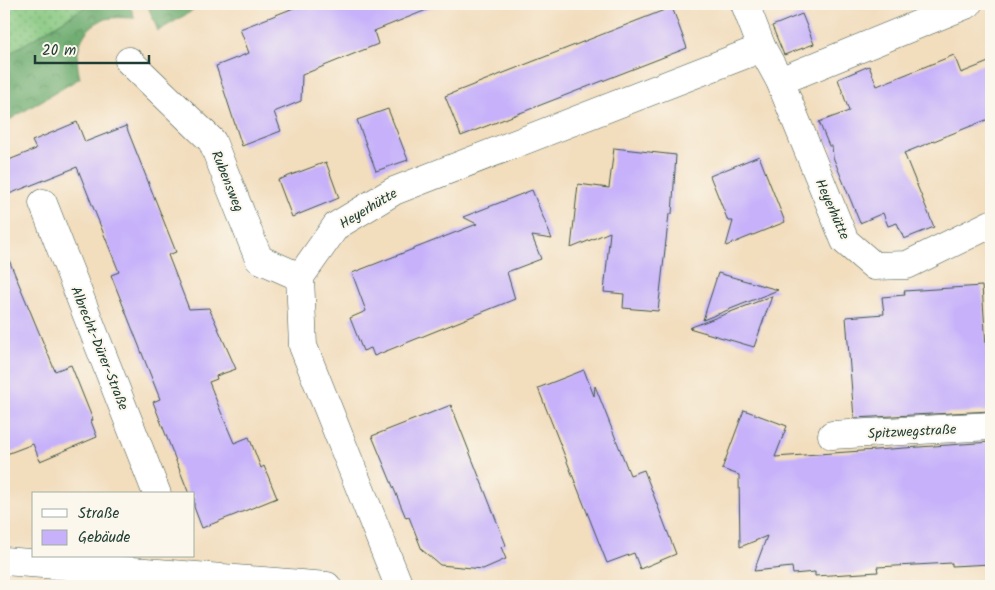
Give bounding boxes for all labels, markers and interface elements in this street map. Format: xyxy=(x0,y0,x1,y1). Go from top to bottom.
scale bar xyxy=(35,32,149,64)
text: 20 m xyxy=(42,39,76,63)
street label: Rubensweg xyxy=(205,147,249,215)
street label: Heyerhütte xyxy=(809,175,856,244)
street label: Heyerhütte xyxy=(335,182,402,235)
street label: Albrecht-Dürer-Straße xyxy=(64,283,134,414)
street label: Spitzwegstraße xyxy=(867,419,958,445)
legend xyxy=(32,492,195,558)
text: Straße xyxy=(78,502,120,526)
text: Gebäude xyxy=(78,526,131,550)

